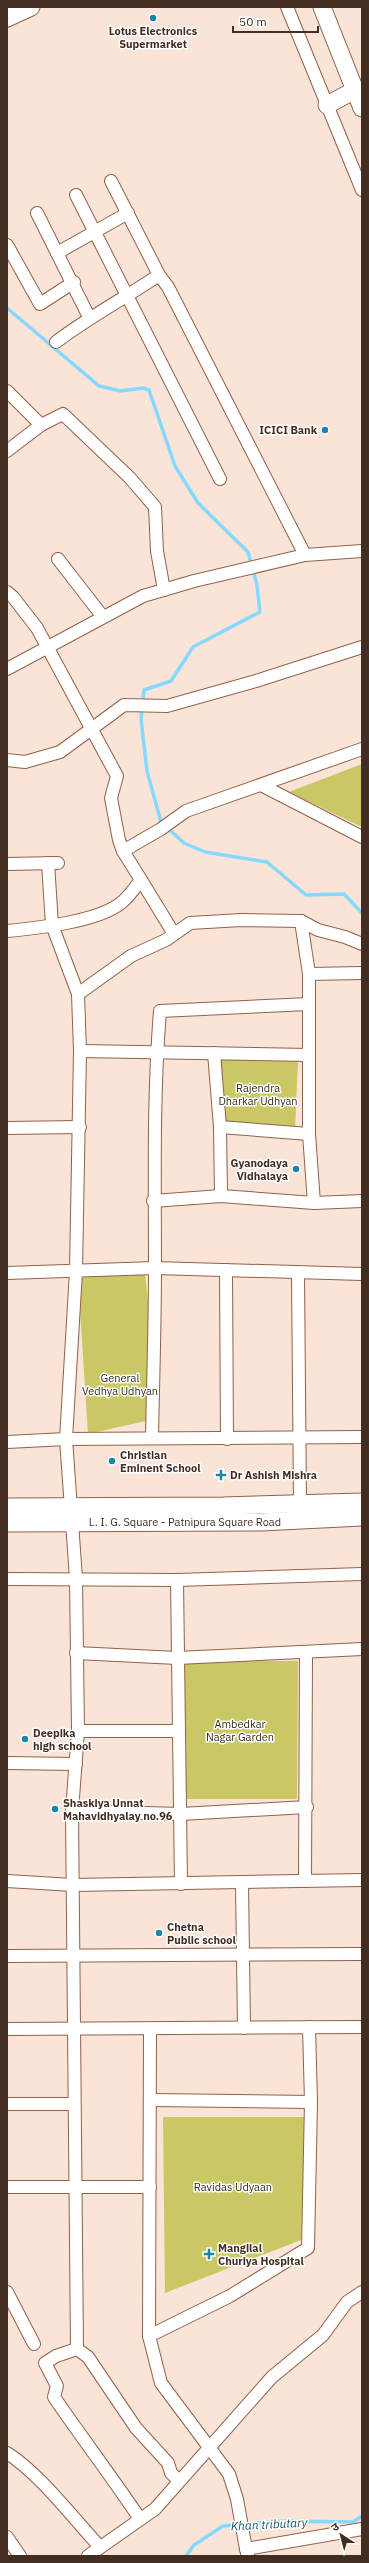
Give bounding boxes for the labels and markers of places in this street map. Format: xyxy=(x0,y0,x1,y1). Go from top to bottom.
marker: Lotus Electronics Supermarket xyxy=(148,13,158,23)
place label: Lotus Electronics Supermarket xyxy=(109,24,198,51)
place label: ICICI Bank xyxy=(259,423,318,437)
marker: ICICI Bank xyxy=(320,425,330,435)
place label: Gyanodaya Vidhalaya xyxy=(231,1156,288,1183)
marker: Gyanodaya Vidhalaya xyxy=(291,1164,301,1174)
place label: Christian Eminent School xyxy=(120,1448,201,1475)
marker: Christian Eminent School xyxy=(107,1456,117,1466)
place label: Dr Ashish Mishra xyxy=(230,1468,317,1482)
marker: Dr Ashish Mishra xyxy=(215,1469,227,1481)
place label: Deepika high school xyxy=(33,1726,92,1753)
marker: Deepika high school xyxy=(20,1734,30,1744)
place label: Shaskiya Unnat Mahavidhyalay no.96 xyxy=(63,1796,173,1823)
marker: Shaskiya Unnat Mahavidhyalay no.96 xyxy=(50,1804,60,1814)
place label: Chetna Public school xyxy=(167,1920,236,1947)
marker: Chetna Public school xyxy=(154,1928,164,1938)
place label: Mangilal Churiya Hospital xyxy=(218,2241,304,2268)
marker: Mangilal Churiya Hospital xyxy=(203,2248,215,2260)

